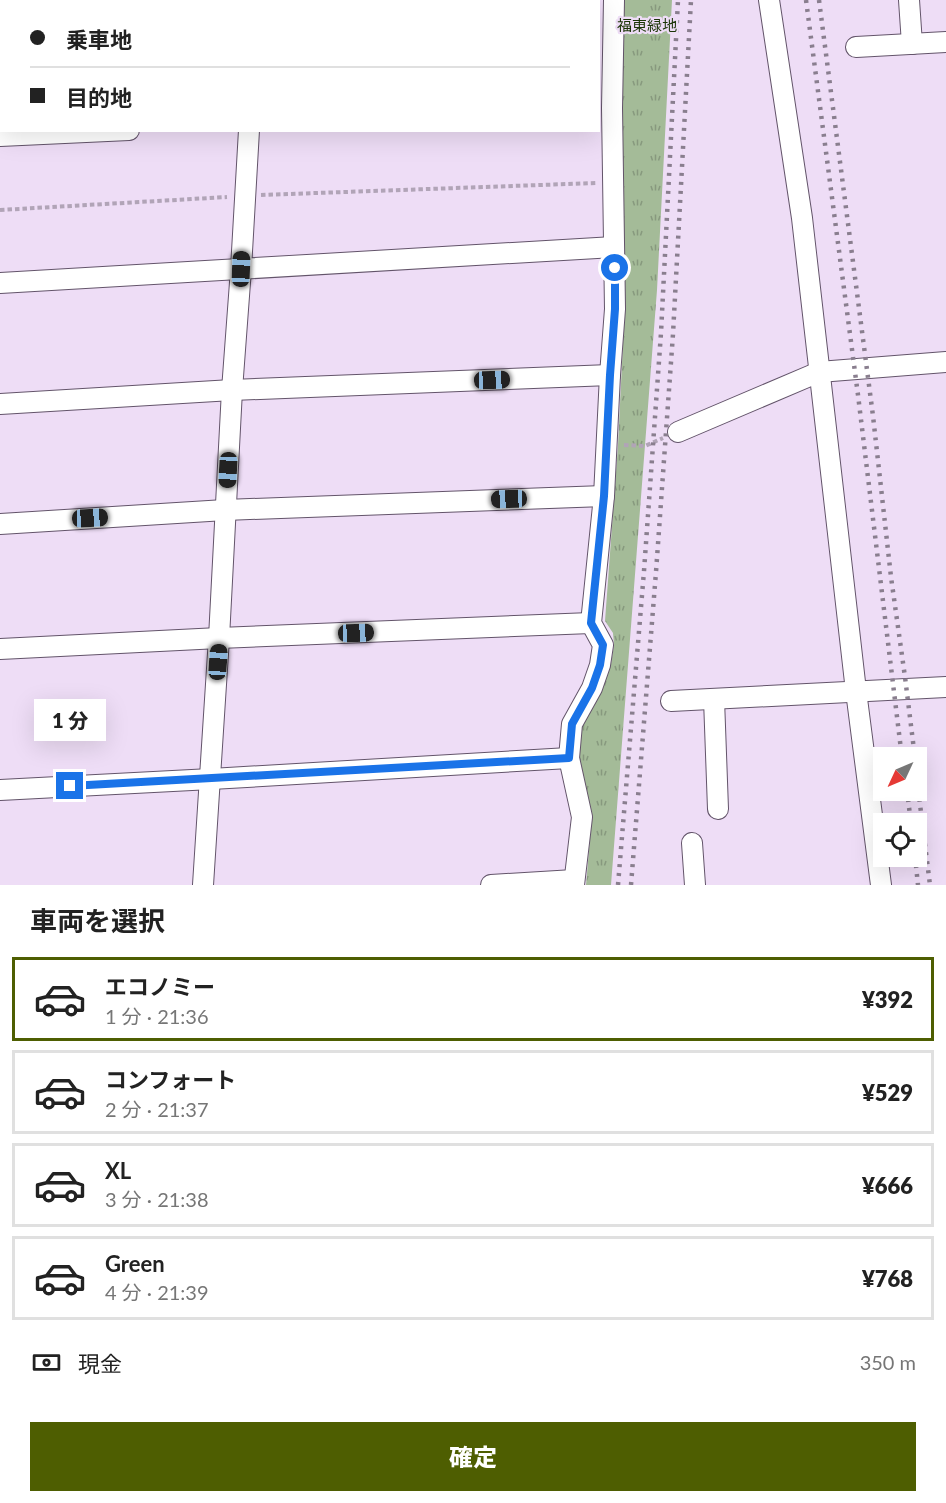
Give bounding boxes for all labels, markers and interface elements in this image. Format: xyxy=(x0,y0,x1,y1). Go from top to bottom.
park label: 福東緑地 xyxy=(617,16,677,34)
text: 乗車地 xyxy=(66,26,132,53)
text: 目的地 xyxy=(66,84,132,111)
car xyxy=(231,251,251,287)
route start xyxy=(601,254,628,281)
car xyxy=(474,370,510,390)
car xyxy=(218,452,238,488)
car xyxy=(491,489,527,509)
car xyxy=(72,508,108,528)
car xyxy=(338,623,374,643)
car xyxy=(208,643,228,681)
callout: 1 分 xyxy=(34,699,106,741)
text: 1 分 xyxy=(52,708,88,732)
north arrow xyxy=(873,747,927,801)
map controls xyxy=(873,747,927,867)
route end xyxy=(56,772,83,799)
button: locate xyxy=(873,813,927,867)
text: 車両を選択 xyxy=(30,904,165,937)
icon: car xyxy=(33,972,87,1026)
text: エコノミー xyxy=(105,973,215,1000)
text: ¥392 xyxy=(862,986,913,1013)
text: 1 分 · 21:36 xyxy=(105,1004,209,1028)
icon: car xyxy=(33,1065,87,1119)
text: コンフォート xyxy=(105,1066,236,1093)
text: ¥529 xyxy=(862,1079,913,1106)
text: 2 分 · 21:37 xyxy=(105,1097,209,1121)
text: XL xyxy=(105,1157,131,1184)
icon: car xyxy=(33,1158,87,1212)
text: ¥666 xyxy=(862,1172,913,1199)
text: 3 分 · 21:38 xyxy=(105,1187,209,1211)
text: Green xyxy=(105,1250,165,1277)
icon: car xyxy=(33,1251,87,1305)
text: ¥768 xyxy=(862,1265,913,1292)
text: 4 分 · 21:39 xyxy=(105,1280,209,1304)
icon: cash xyxy=(30,1346,63,1379)
text: 現金 xyxy=(78,1350,122,1377)
text: 350 m xyxy=(860,1350,916,1374)
button: 確定 xyxy=(30,1422,916,1491)

